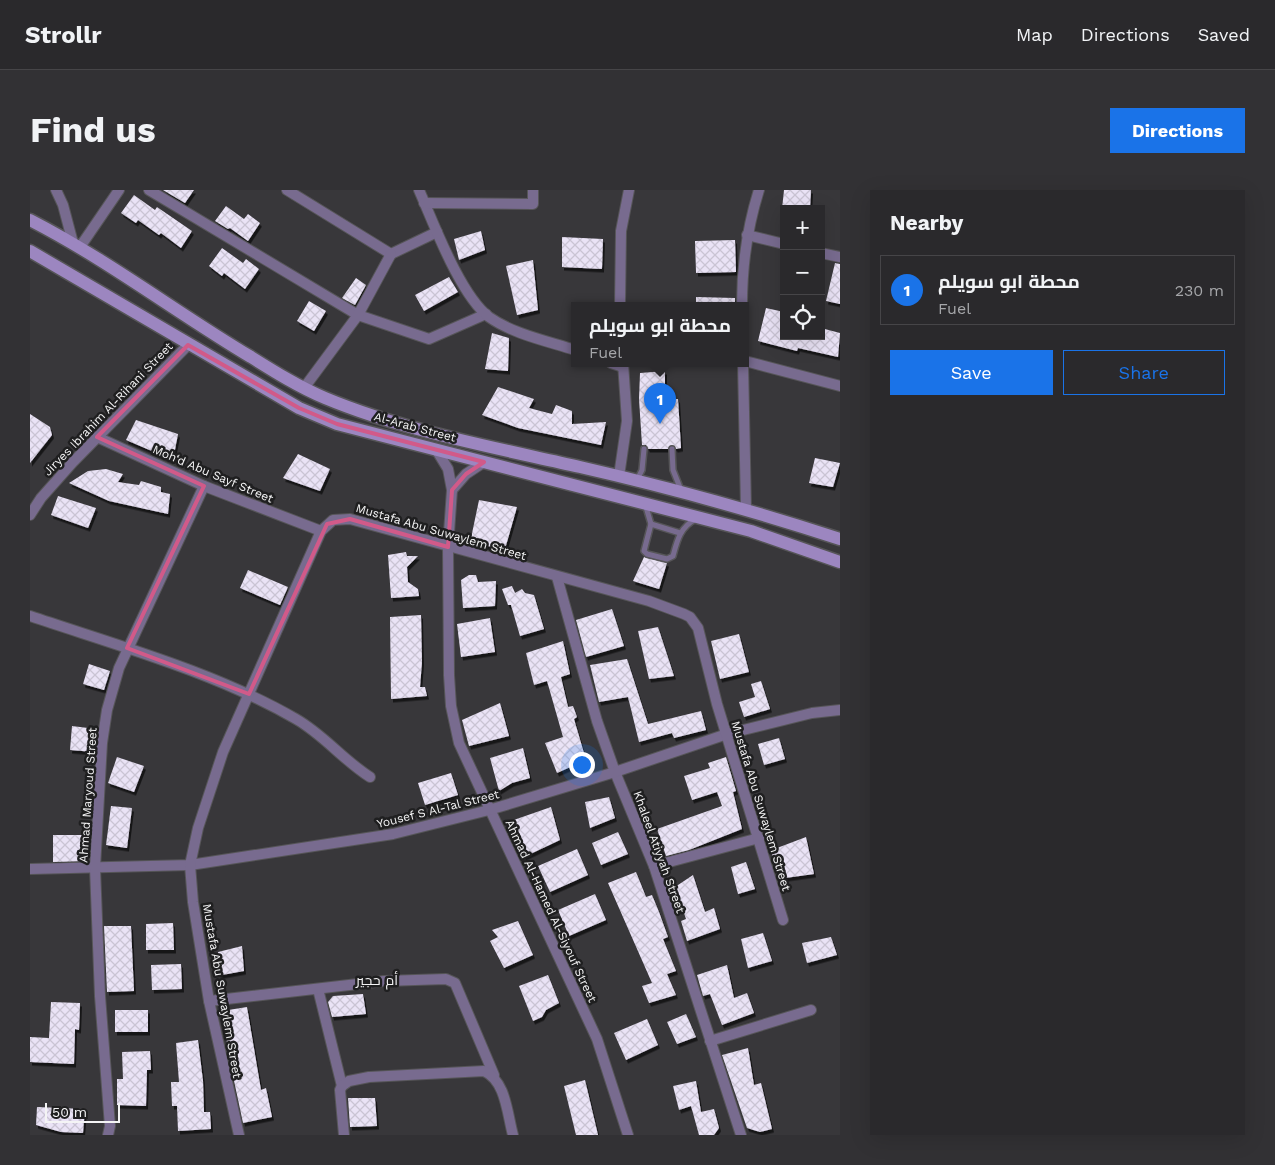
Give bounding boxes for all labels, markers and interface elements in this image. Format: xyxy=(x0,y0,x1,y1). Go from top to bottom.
text: Strollr xyxy=(25,21,102,49)
text: Map xyxy=(1016,24,1053,45)
text: Directions xyxy=(1081,24,1170,45)
text: Saved xyxy=(1198,24,1250,45)
button: Directions xyxy=(1110,108,1245,153)
text: Find us xyxy=(30,109,156,151)
map controls xyxy=(780,205,825,340)
button: + xyxy=(780,205,825,250)
text: Nearby xyxy=(890,210,963,235)
button: − xyxy=(780,250,825,295)
text: محطة ابو سويلم xyxy=(938,270,1080,293)
text: 1 xyxy=(904,281,910,300)
text: 230 m xyxy=(1175,281,1224,300)
button: locate xyxy=(780,295,825,340)
text: Fuel xyxy=(938,299,971,318)
popup xyxy=(571,302,749,367)
text: محطة ابو سويلم xyxy=(589,314,731,337)
street label: Jiryes Ibrahim Al-Rihani Street xyxy=(40,339,176,479)
text: Fuel xyxy=(589,343,622,362)
button: Save xyxy=(890,350,1053,395)
button: Share xyxy=(1063,350,1225,395)
pin: 1 xyxy=(644,383,676,424)
street label: Al-Arab Street xyxy=(373,409,457,445)
street label: Moh‘d Abu Sayf Street xyxy=(151,442,275,506)
street label: Mustafa Abu Suwaylem Street xyxy=(354,501,528,563)
street label: Mustafa Abu Suwaylem Street xyxy=(728,719,794,893)
street label: Ahmad Maryoud Street xyxy=(76,727,100,863)
your location xyxy=(569,752,595,778)
street label: Yousef S Al-Tal Street xyxy=(375,787,501,831)
street label: Khaleel Atiyyah Street xyxy=(630,789,688,915)
street label: Ahmad Al-Hamed Al-Siyouf Street xyxy=(502,817,600,1005)
street label: Mustafa Abu Suwaylem Street xyxy=(200,903,244,1079)
district label: أم حجير xyxy=(355,971,398,990)
scale bar xyxy=(45,1100,120,1123)
text: 50 m xyxy=(52,1104,87,1120)

